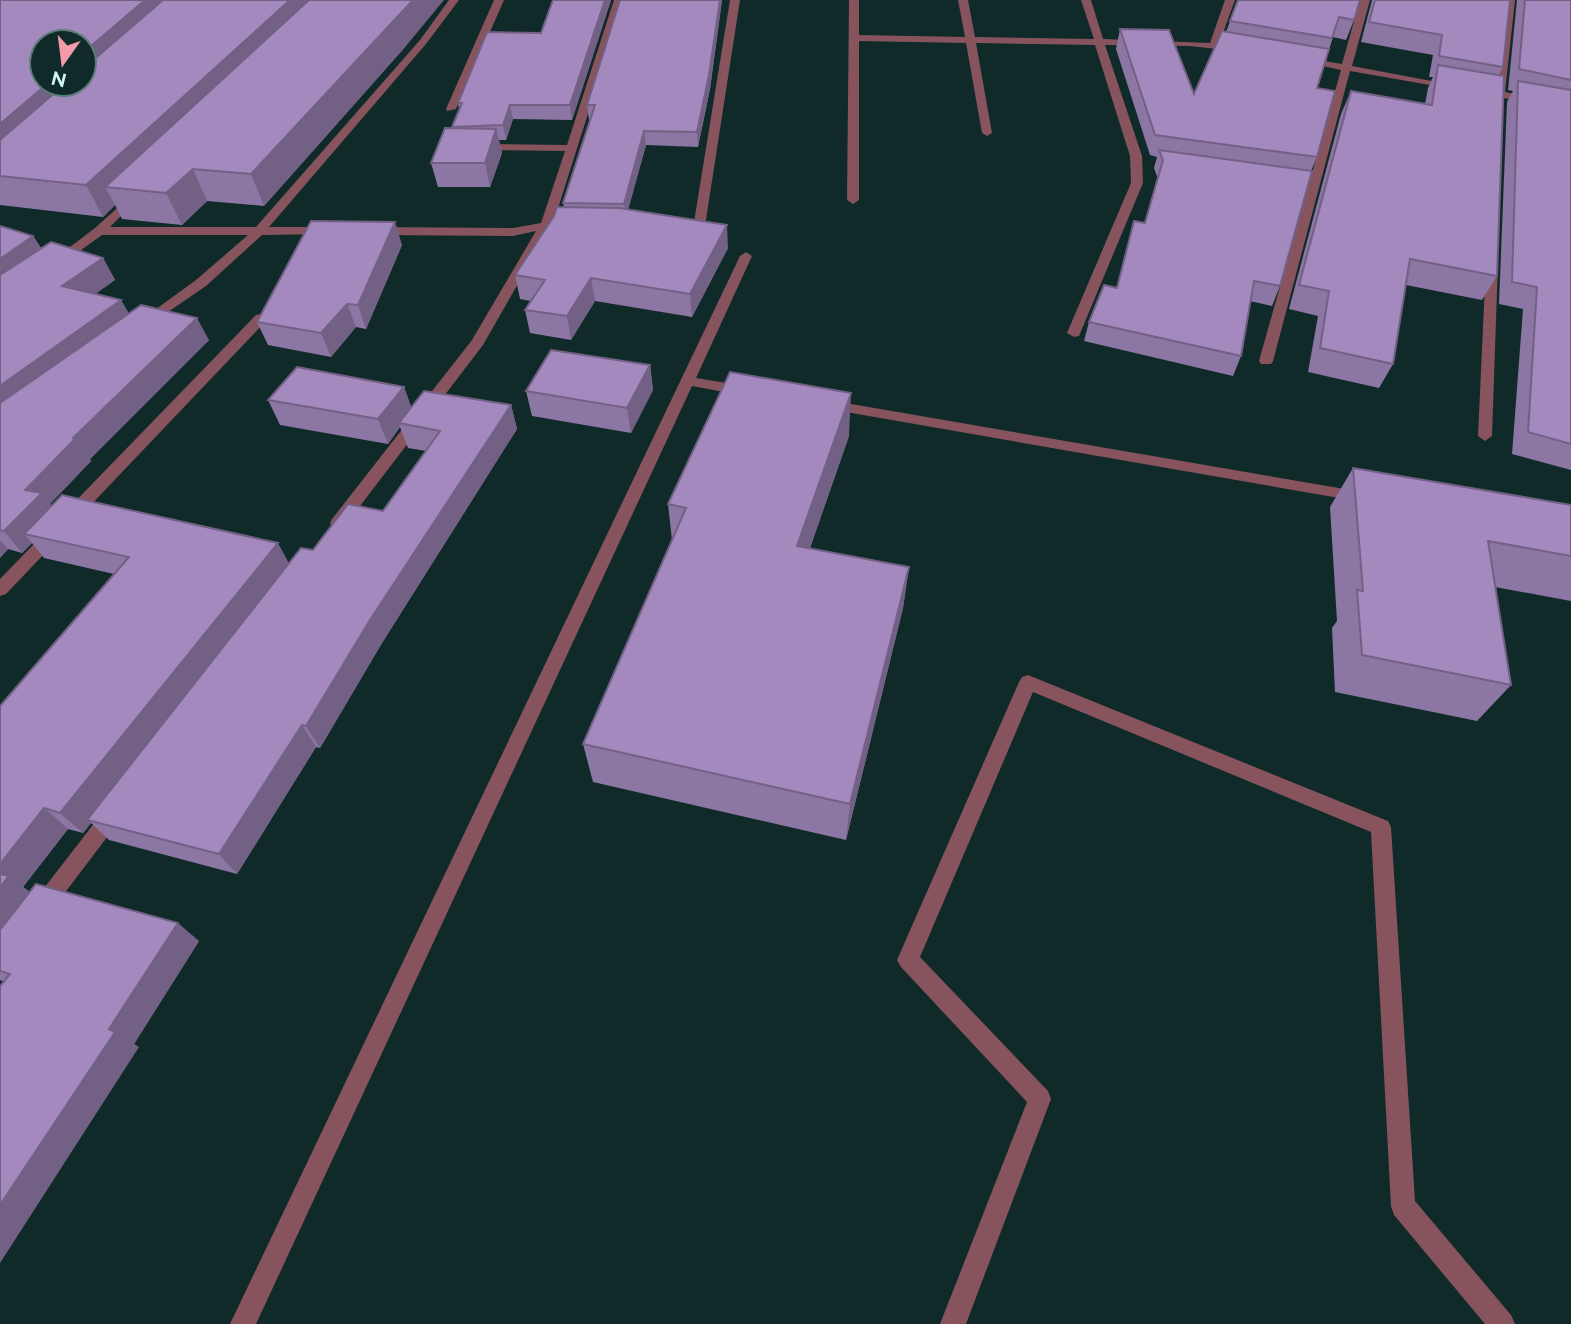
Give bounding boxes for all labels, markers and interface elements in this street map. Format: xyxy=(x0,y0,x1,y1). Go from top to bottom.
north arrow xyxy=(28,28,98,98)
text: N xyxy=(49,67,69,92)

